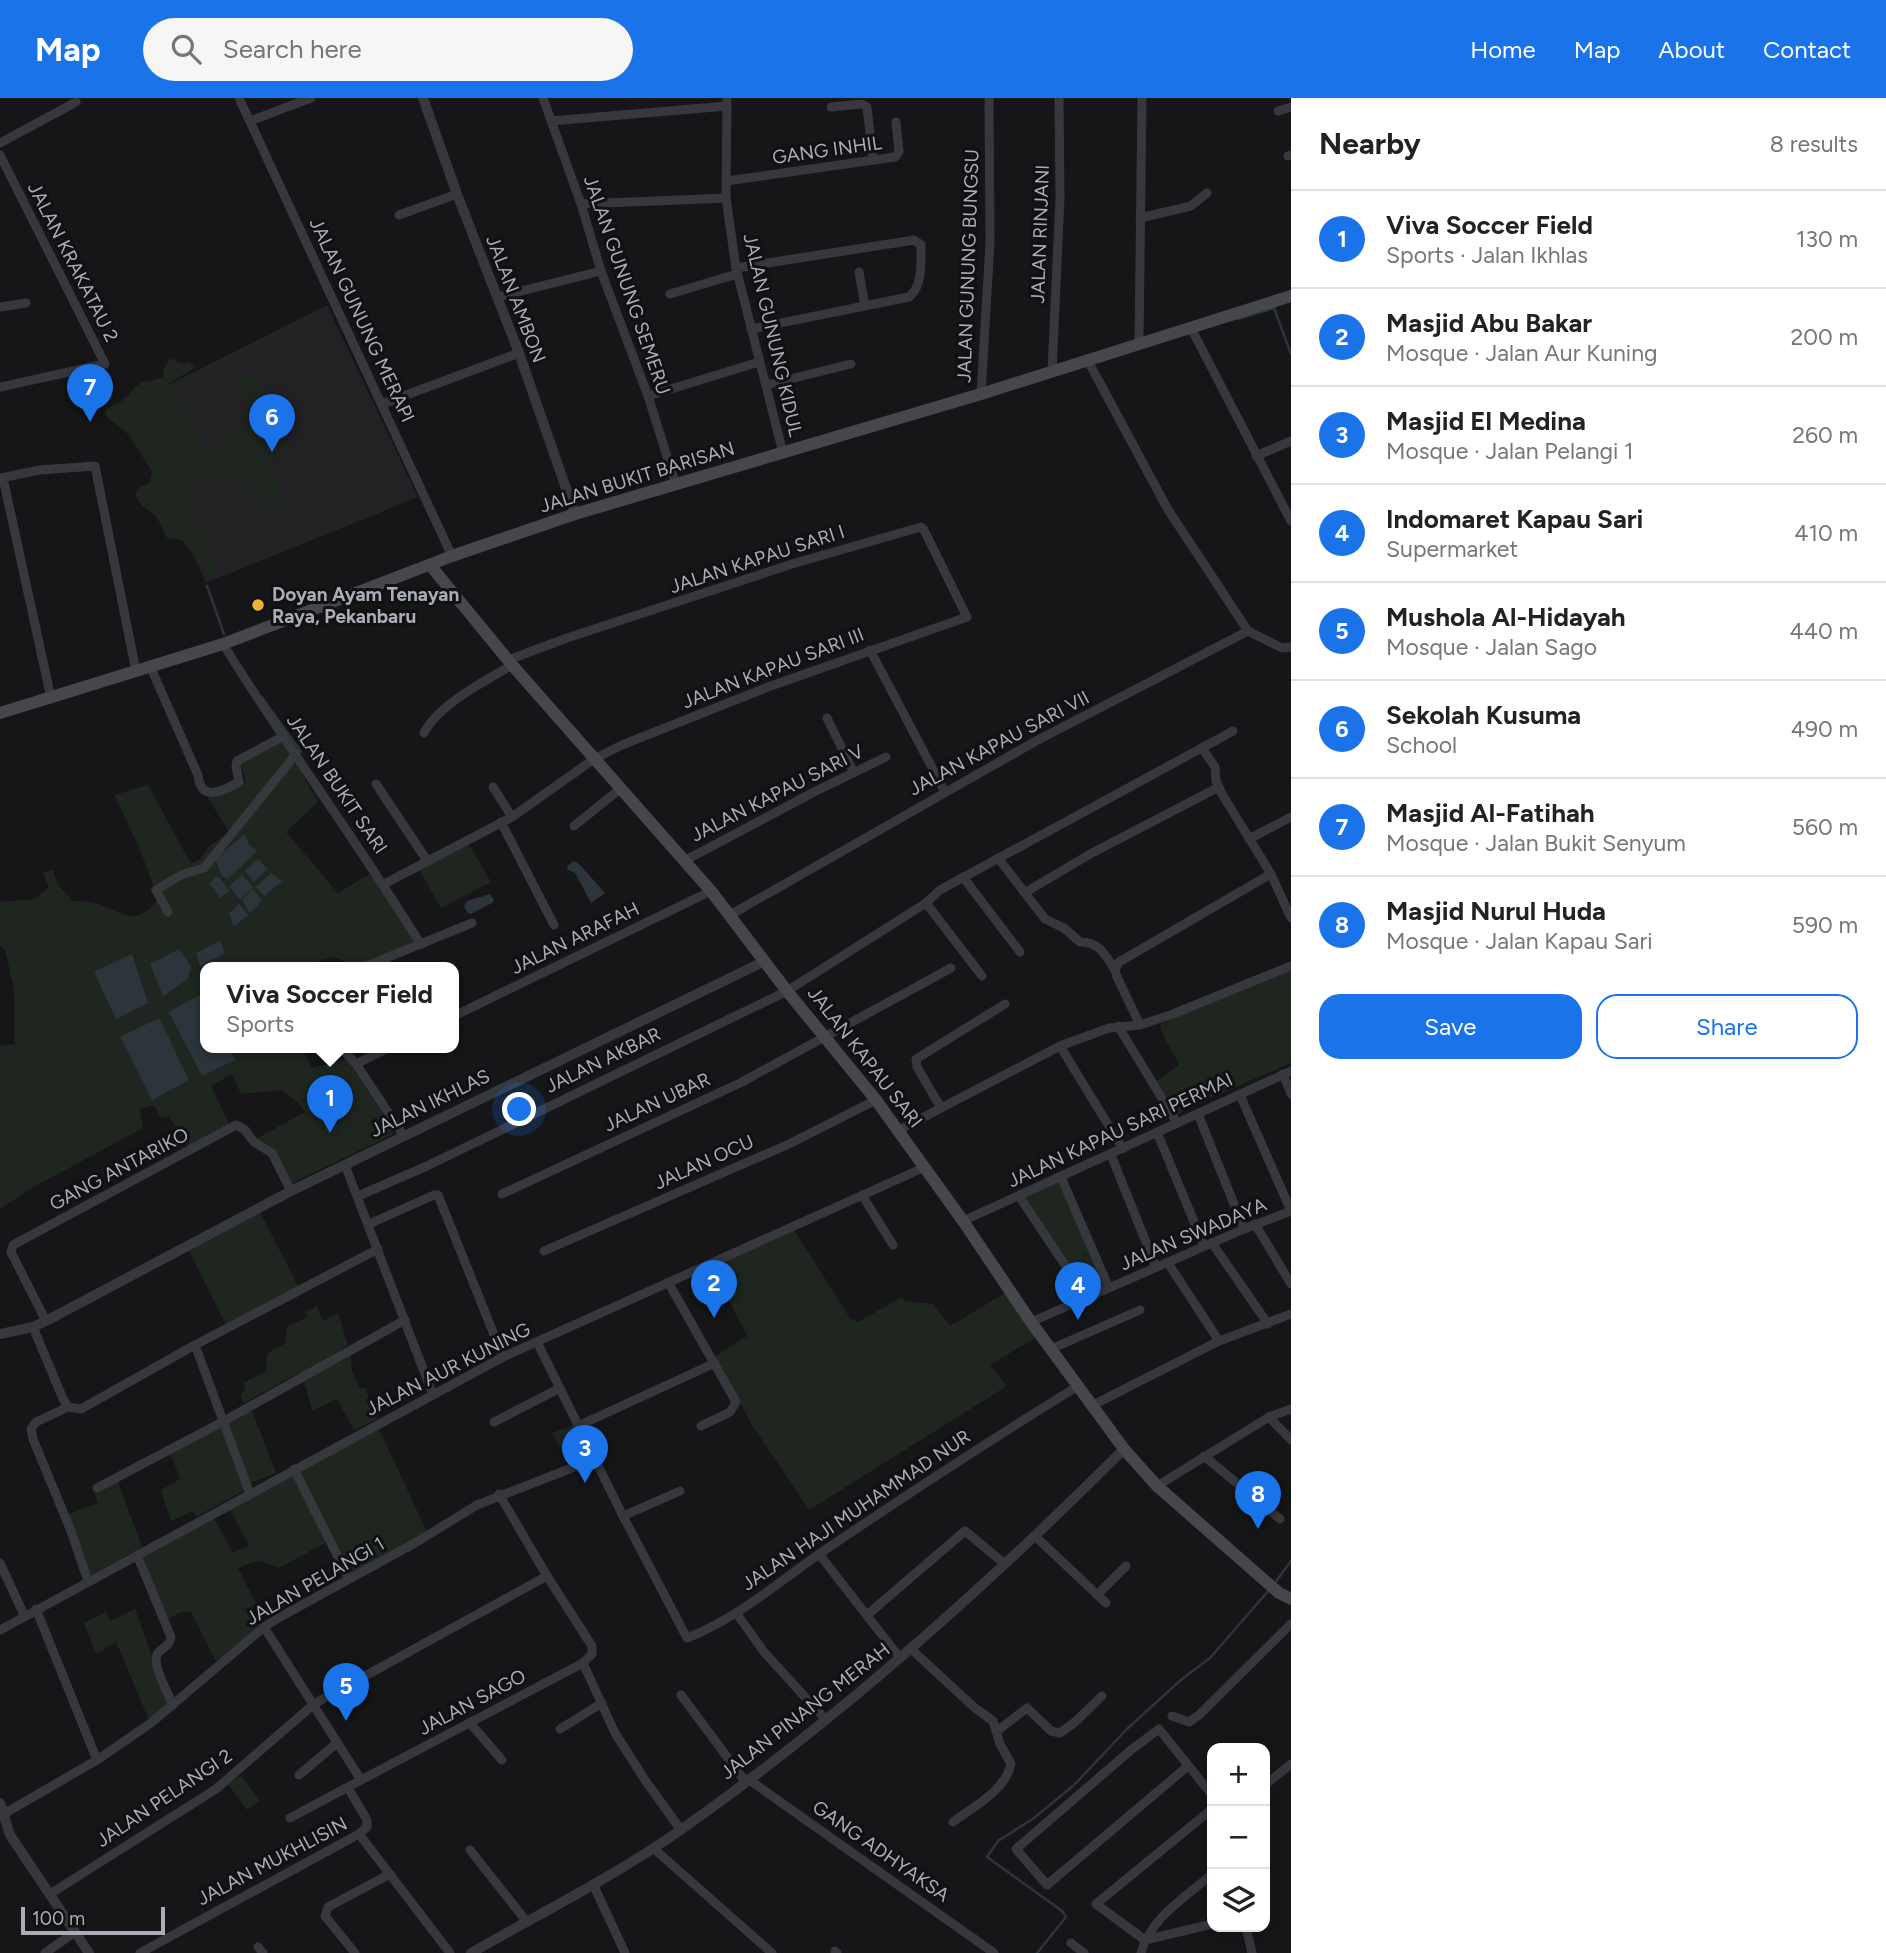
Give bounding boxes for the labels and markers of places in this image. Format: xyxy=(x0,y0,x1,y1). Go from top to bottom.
pin: 7 xyxy=(67,364,113,422)
pin: 6 xyxy=(249,394,295,452)
place label: Doyan Ayam Tenayan Raya, Pekanbaru xyxy=(272,583,459,628)
marker: Doyan Ayam Tenayan Raya, Pekanbaru xyxy=(250,597,266,613)
pin: 1 xyxy=(307,1075,353,1133)
pin: 2 xyxy=(691,1260,737,1318)
pin: 4 xyxy=(1055,1262,1101,1320)
pin: 3 xyxy=(562,1425,608,1483)
pin: 8 xyxy=(1235,1471,1281,1529)
pin: 5 xyxy=(323,1663,369,1721)

